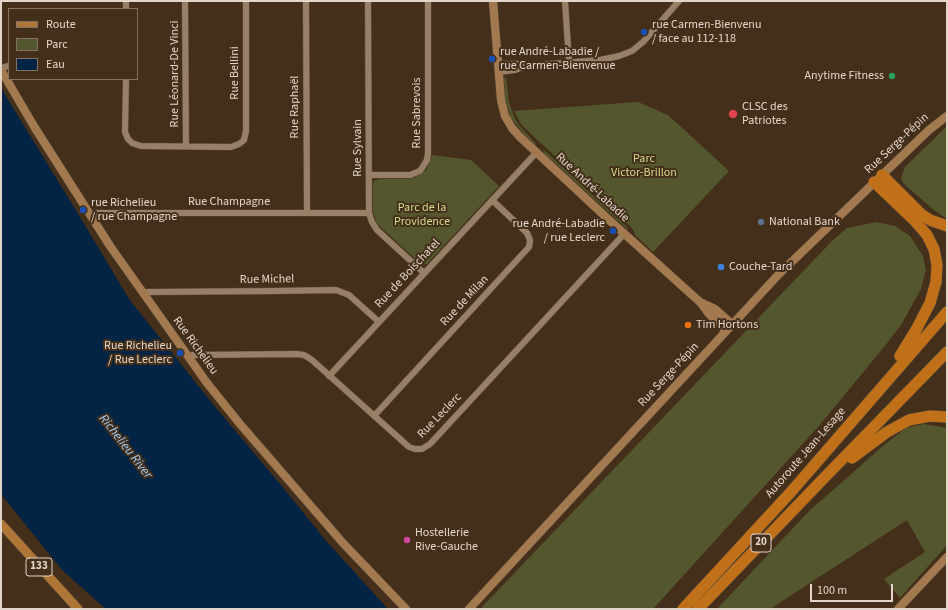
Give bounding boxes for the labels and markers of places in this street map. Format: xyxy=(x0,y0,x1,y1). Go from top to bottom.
place label: rue Carmen-Bienvenu / face au 112-118 xyxy=(652,18,761,46)
marker: rue Carmen-Bienvenu / face au 112-118 xyxy=(639,27,649,37)
place label: rue André-Labadie / rue Carmen-Bienvenue xyxy=(500,45,615,73)
marker: rue André-Labadie / rue Carmen-Bienvenue xyxy=(487,54,497,64)
place label: Anytime Fitness xyxy=(805,69,884,83)
marker: Anytime Fitness xyxy=(887,71,897,81)
place label: CLSC des Patriotes xyxy=(742,100,788,128)
marker: CLSC des Patriotes xyxy=(727,108,739,120)
place label: rue Richelieu / rue Champagne xyxy=(91,196,177,224)
marker: rue Richelieu / rue Champagne xyxy=(78,205,88,215)
place label: National Bank xyxy=(769,215,840,229)
place label: rue André-Labadie / rue Leclerc xyxy=(512,217,605,245)
marker: National Bank xyxy=(756,217,766,227)
marker: rue André-Labadie / rue Leclerc xyxy=(608,226,618,236)
place label: Couche-Tard xyxy=(729,260,792,274)
marker: Couche-Tard xyxy=(716,262,726,272)
place label: Tim Hortons xyxy=(696,318,758,332)
marker: Tim Hortons xyxy=(683,320,693,330)
place label: Rue Richelieu / Rue Leclerc xyxy=(104,339,172,367)
marker: Rue Richelieu / Rue Leclerc xyxy=(175,348,185,358)
place label: Hostellerie Rive-Gauche xyxy=(415,526,478,554)
marker: Hostellerie Rive-Gauche xyxy=(402,535,412,545)

